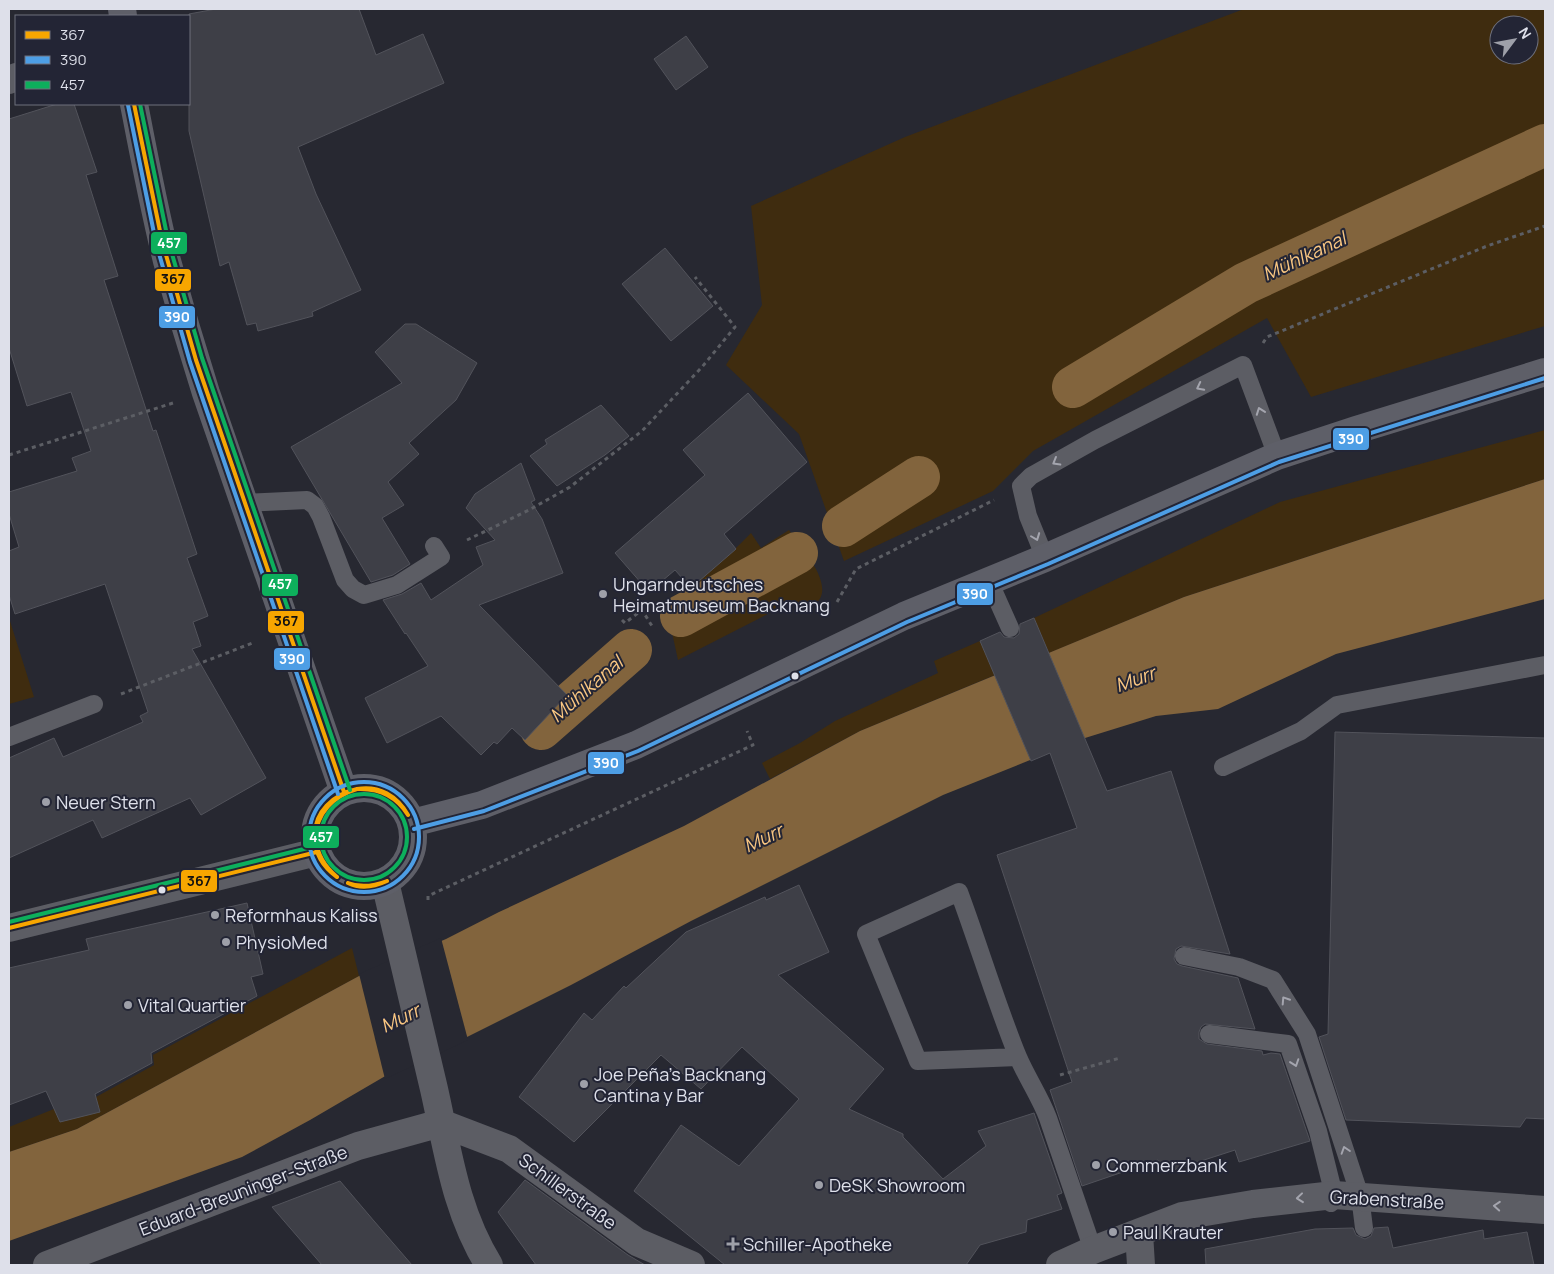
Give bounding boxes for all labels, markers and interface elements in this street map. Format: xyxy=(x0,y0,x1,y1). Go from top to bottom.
legend xyxy=(15,15,190,105)
north arrow xyxy=(1489,15,1539,65)
text: 367 xyxy=(60,24,85,45)
text: N xyxy=(1515,24,1536,42)
text: 390 xyxy=(60,49,87,70)
text: 457 xyxy=(60,74,85,95)
water label: Mühlkanal xyxy=(1258,224,1352,287)
line badge: 457 xyxy=(150,231,188,255)
text: 457 xyxy=(157,233,181,252)
line badge: 367 xyxy=(154,268,192,292)
text: 367 xyxy=(161,269,185,288)
line badge: 390 xyxy=(158,305,196,329)
text: 390 xyxy=(164,307,190,326)
one-way arrow xyxy=(1196,381,1205,391)
one-way arrow xyxy=(1256,407,1266,415)
line badge: 390 xyxy=(1332,427,1370,451)
text: 390 xyxy=(1338,429,1364,448)
one-way arrow xyxy=(1052,456,1061,466)
one-way arrow xyxy=(1030,532,1041,541)
place label: Ungarndeutsches Heimatmuseum Backnang xyxy=(613,572,830,617)
line badge: 457 xyxy=(261,573,299,597)
text: 457 xyxy=(268,574,292,593)
line badge: 390 xyxy=(956,582,994,606)
text: 390 xyxy=(962,584,988,603)
marker: Ungarndeutsches Heimatmuseum Backnang xyxy=(597,588,609,600)
line badge: 367 xyxy=(267,610,305,634)
text: 367 xyxy=(274,611,298,630)
line badge: 390 xyxy=(273,647,311,671)
water label: Mühlkanal xyxy=(544,648,630,728)
text: 390 xyxy=(279,649,305,668)
water label: Murr xyxy=(1111,659,1161,698)
unlabelled marker xyxy=(790,671,800,681)
line badge: 390 xyxy=(587,751,625,775)
text: 390 xyxy=(593,753,619,772)
place label: Neuer Stern xyxy=(56,790,156,814)
marker: Neuer Stern xyxy=(40,796,52,808)
water label: Murr xyxy=(739,817,789,858)
line badge: 457 xyxy=(302,825,340,849)
text: 457 xyxy=(309,827,333,846)
line badge: 367 xyxy=(180,869,218,893)
text: 367 xyxy=(187,871,211,890)
unlabelled marker xyxy=(157,885,167,895)
place label: Reformhaus Kaliss xyxy=(225,903,378,927)
marker: Reformhaus Kaliss xyxy=(209,909,221,921)
place label: PhysioMed xyxy=(236,930,328,954)
marker: PhysioMed xyxy=(220,936,232,948)
place label: Vital Quartier xyxy=(138,993,247,1017)
water label: Murr xyxy=(376,996,426,1039)
one-way arrow xyxy=(1282,996,1292,1005)
marker: Vital Quartier xyxy=(122,999,134,1011)
one-way arrow xyxy=(1289,1059,1299,1067)
place label: Joe Peña’s Backnang Cantina y Bar xyxy=(594,1062,766,1107)
marker: Joe Peña’s Backnang Cantina y Bar xyxy=(578,1078,590,1090)
street label: Eduard-Breuninger-Straße xyxy=(135,1139,351,1241)
one-way arrow xyxy=(1341,1146,1351,1155)
street label: Schillerstraße xyxy=(514,1147,622,1235)
place label: Commerzbank xyxy=(1106,1153,1228,1177)
marker: Commerzbank xyxy=(1090,1159,1102,1171)
place label: DeSK Showroom xyxy=(829,1173,965,1197)
marker: DeSK Showroom xyxy=(813,1179,825,1191)
street label: Grabenstraße xyxy=(1329,1184,1445,1214)
one-way arrow xyxy=(1295,1192,1303,1203)
one-way arrow xyxy=(1492,1200,1500,1211)
place label: Paul Krauter xyxy=(1123,1220,1224,1244)
marker: Paul Krauter xyxy=(1107,1226,1119,1238)
place label: Schiller-Apotheke xyxy=(743,1232,892,1256)
marker: Schiller-Apotheke xyxy=(727,1238,739,1250)

